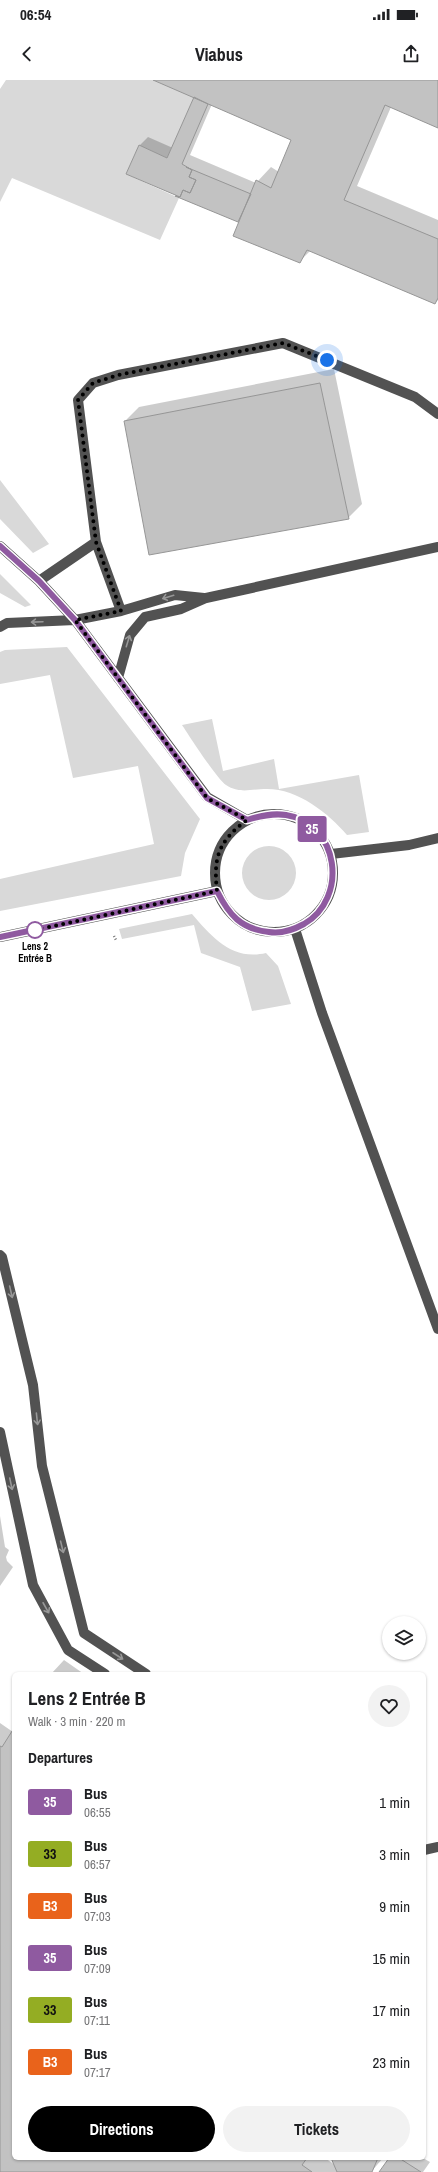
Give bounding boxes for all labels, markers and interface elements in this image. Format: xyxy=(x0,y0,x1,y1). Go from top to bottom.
text: 06:54 xyxy=(20,4,51,25)
text: Viabus xyxy=(195,42,243,67)
icon: back xyxy=(16,43,38,65)
icon: share xyxy=(400,43,422,65)
your location xyxy=(317,350,337,370)
one-way arrow xyxy=(161,594,174,601)
one-way arrow xyxy=(31,618,44,625)
one-way arrow xyxy=(125,635,132,648)
line badge: 35 xyxy=(294,816,330,842)
text: 35 xyxy=(306,820,318,838)
marker: Lens 2 Entrée B xyxy=(26,921,44,939)
place label: Lens 2 Entrée B xyxy=(18,940,52,965)
one-way arrow xyxy=(7,1285,15,1298)
one-way arrow xyxy=(33,1412,40,1425)
one-way arrow xyxy=(8,1477,16,1490)
one-way arrow xyxy=(59,1540,66,1553)
one-way arrow xyxy=(42,1602,50,1614)
map controls xyxy=(382,1616,426,1660)
button: layers xyxy=(382,1616,426,1660)
one-way arrow xyxy=(112,1652,124,1660)
text: Lens 2 Entrée B xyxy=(28,1685,146,1711)
button: heart xyxy=(368,1685,410,1727)
text: Walk · 3 min · 220 m xyxy=(28,1713,125,1730)
text: Departures xyxy=(28,1747,93,1768)
text: Bus xyxy=(84,1783,107,1804)
text: 1 min xyxy=(379,1792,410,1813)
text: 35 xyxy=(44,1793,56,1811)
text: 06:55 xyxy=(84,1804,111,1821)
text: Bus xyxy=(84,1835,107,1856)
text: 3 min xyxy=(379,1844,410,1865)
text: 33 xyxy=(44,1845,56,1863)
text: 06:57 xyxy=(84,1856,111,1873)
text: Bus xyxy=(84,1887,107,1908)
text: 9 min xyxy=(379,1896,410,1917)
text: B3 xyxy=(43,1897,57,1915)
text: 07:03 xyxy=(84,1908,111,1925)
text: Bus xyxy=(84,1939,107,1960)
text: 15 min xyxy=(372,1948,410,1969)
text: 35 xyxy=(44,1949,56,1967)
text: 07:09 xyxy=(84,1960,111,1977)
text: Bus xyxy=(84,1991,107,2012)
text: 17 min xyxy=(372,2000,410,2021)
text: 33 xyxy=(44,2001,56,2019)
text: 07:11 xyxy=(84,2012,110,2029)
text: Bus xyxy=(84,2043,107,2064)
text: 23 min xyxy=(372,2052,410,2073)
text: B3 xyxy=(43,2053,57,2071)
text: 07:17 xyxy=(84,2064,111,2081)
button: Directions xyxy=(28,2106,215,2152)
button: Tickets xyxy=(223,2106,410,2152)

